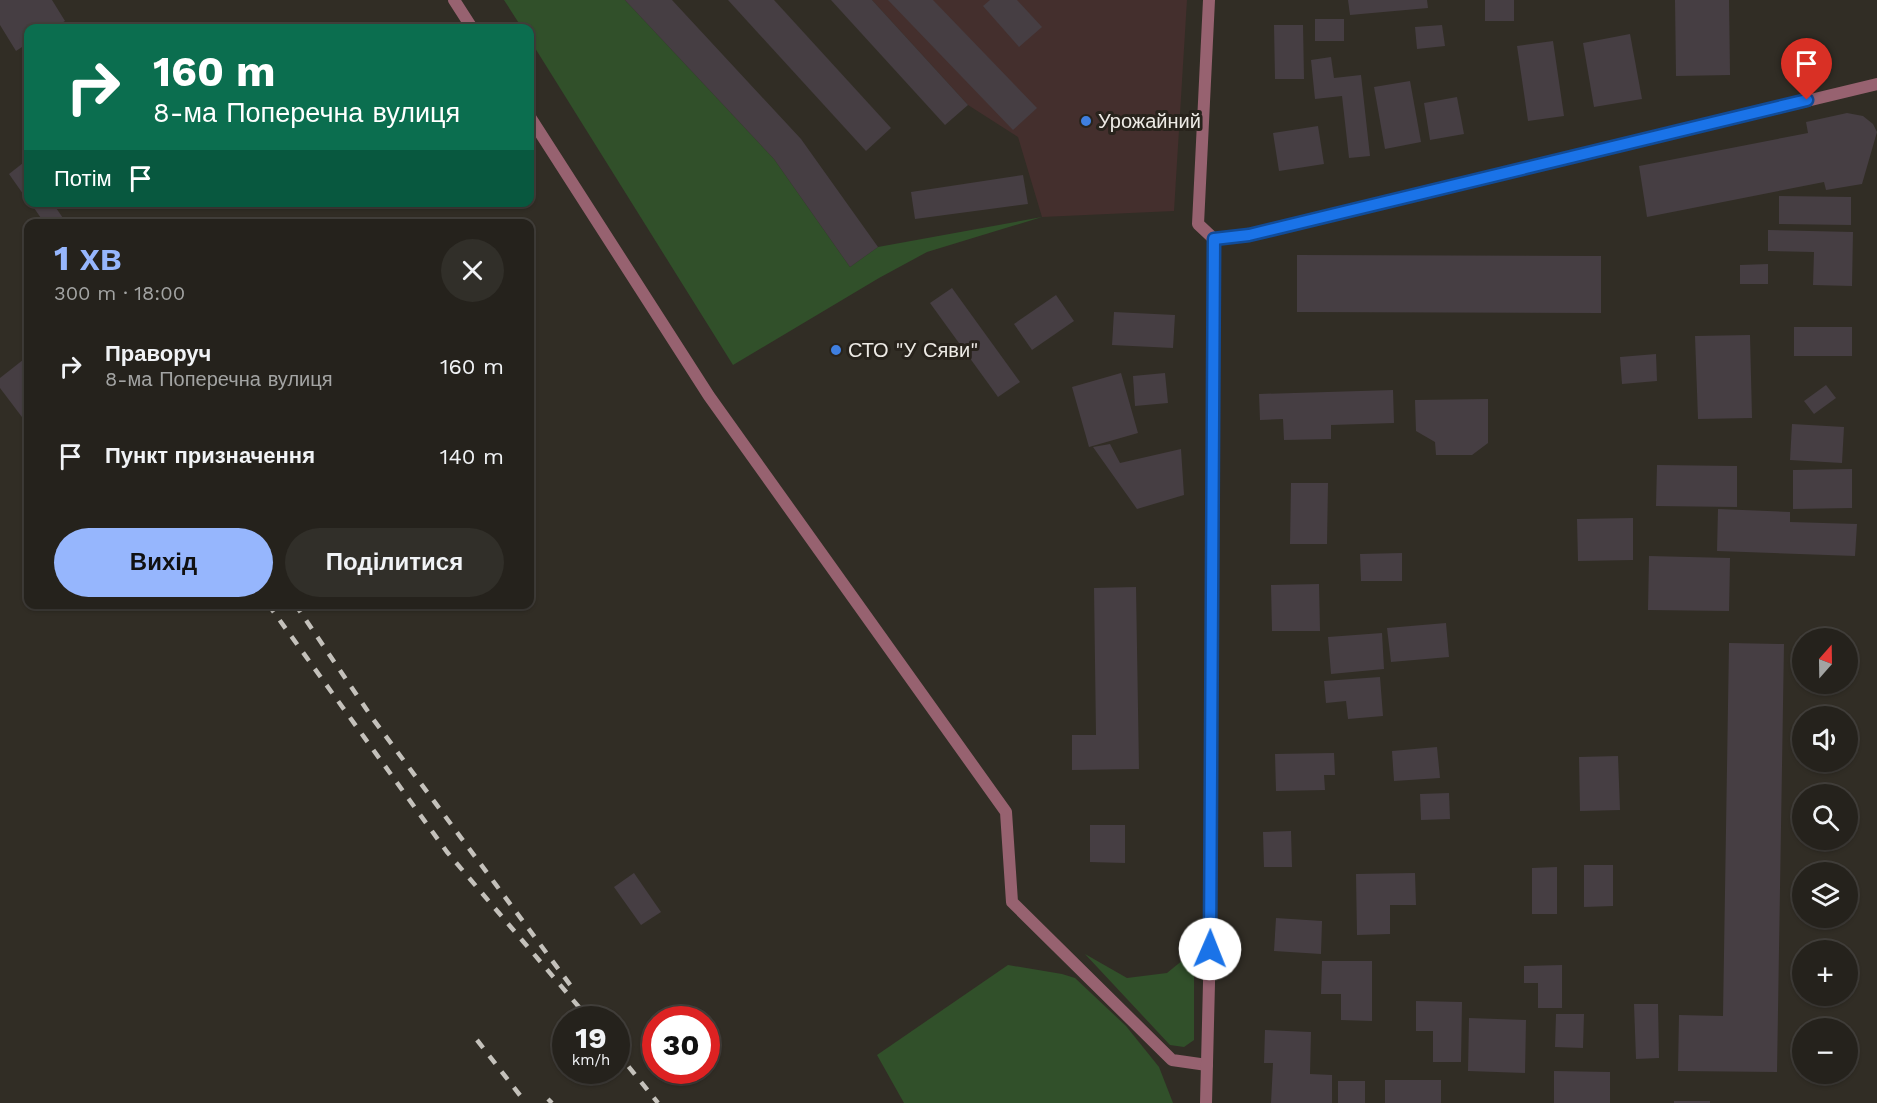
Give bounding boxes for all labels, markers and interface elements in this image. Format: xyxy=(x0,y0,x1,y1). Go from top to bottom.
pin xyxy=(1781,38,1832,100)
text: 160 m xyxy=(153,47,276,96)
icon: arrive xyxy=(1790,47,1823,80)
icon: right xyxy=(54,48,132,126)
text: 8-ма Поперечна вулиця xyxy=(153,97,460,129)
place label: Урожайний xyxy=(1098,109,1201,133)
marker: Урожайний xyxy=(1079,114,1093,128)
icon: arrive xyxy=(124,162,157,195)
text: Потім xyxy=(54,166,112,191)
text: 1 хв xyxy=(54,237,122,279)
button: close xyxy=(441,239,504,302)
text: 300 m · 18:00 xyxy=(54,281,185,305)
place label: СТО "У Сяви" xyxy=(848,338,978,362)
text: Праворуч xyxy=(105,341,211,366)
marker: СТО "У Сяви" xyxy=(829,343,843,357)
icon: right xyxy=(54,350,87,383)
text: 160 m xyxy=(440,354,504,379)
text: 8-ма Поперечна вулиця xyxy=(105,367,333,391)
icon: arrive xyxy=(54,440,87,473)
text: Пункт призначення xyxy=(105,443,315,468)
text: 140 m xyxy=(440,444,504,469)
button: Вихід xyxy=(54,528,273,597)
button: Поділитися xyxy=(285,528,504,597)
north arrow xyxy=(1792,628,1858,694)
map controls xyxy=(1792,628,1858,1084)
button: sound xyxy=(1792,706,1858,772)
button: search xyxy=(1792,784,1858,850)
button: layers xyxy=(1792,862,1858,928)
position arrow xyxy=(1178,917,1242,981)
button: + xyxy=(1792,940,1858,1006)
speed limit sign: 30 xyxy=(642,1006,720,1084)
button: − xyxy=(1792,1018,1858,1084)
text: 19 xyxy=(575,1020,607,1055)
text: km/h xyxy=(572,1051,610,1069)

